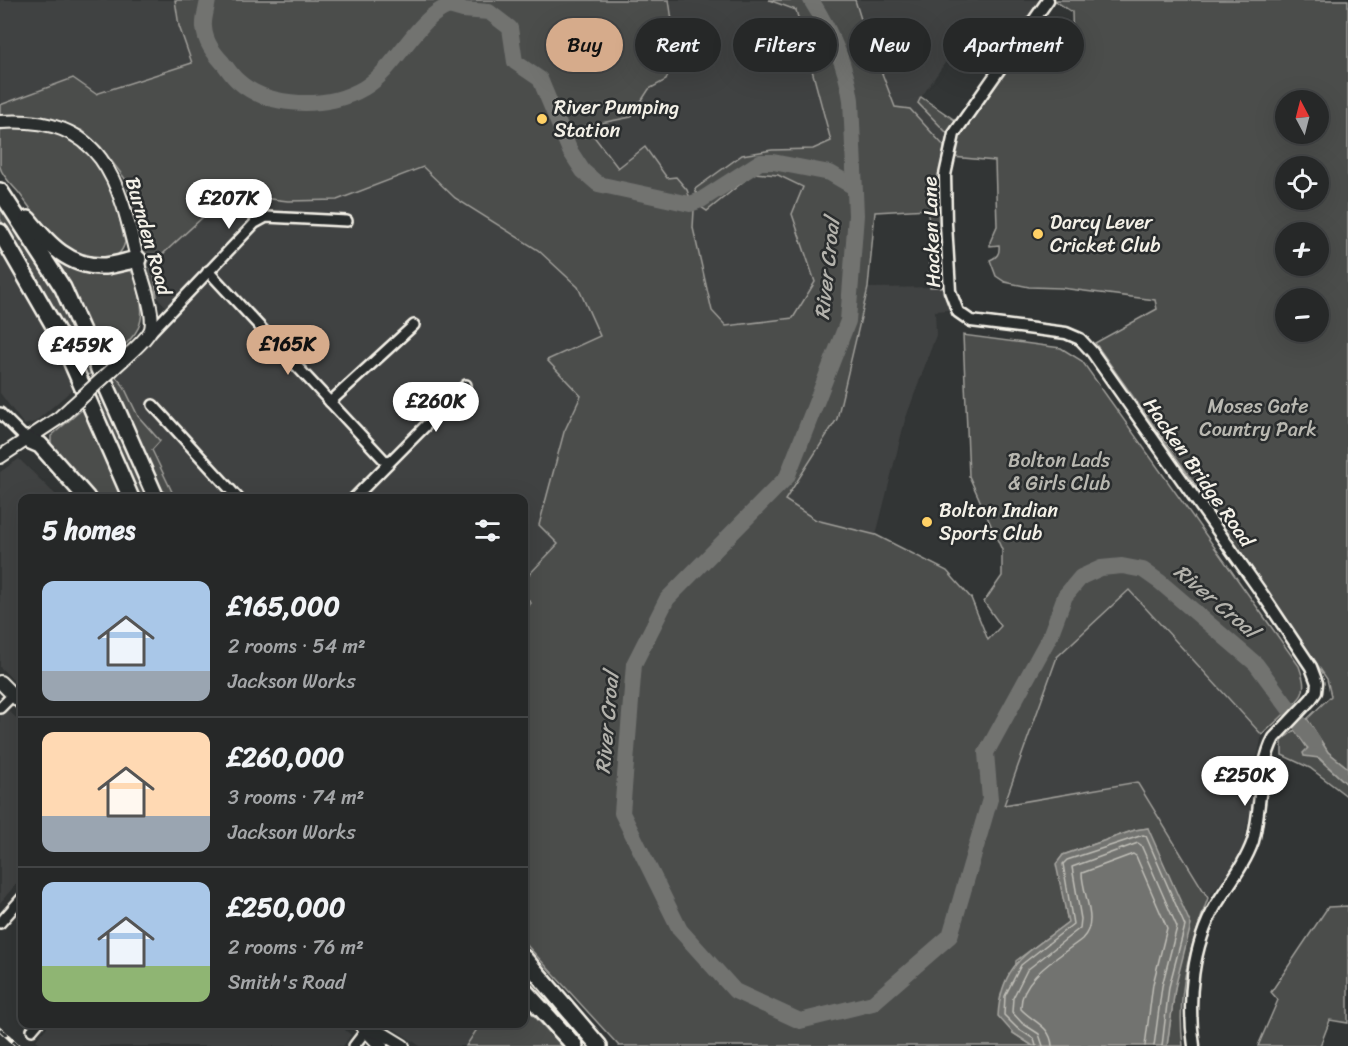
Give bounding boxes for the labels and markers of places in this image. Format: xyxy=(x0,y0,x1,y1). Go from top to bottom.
place label: River Pumping Station xyxy=(554,90,679,148)
marker: River Pumping Station xyxy=(535,112,549,126)
pin: £207K xyxy=(187,179,271,230)
place label: Darcy Lever Cricket Club xyxy=(1050,205,1161,263)
marker: Darcy Lever Cricket Club xyxy=(1031,227,1045,241)
pin: £165K xyxy=(246,325,330,376)
pin: £459K xyxy=(40,326,124,377)
pin: £260K xyxy=(394,382,478,433)
place label: Bolton Indian Sports Club xyxy=(939,493,1058,551)
marker: Bolton Indian Sports Club xyxy=(920,515,934,529)
pin: £250K xyxy=(1203,756,1287,807)

